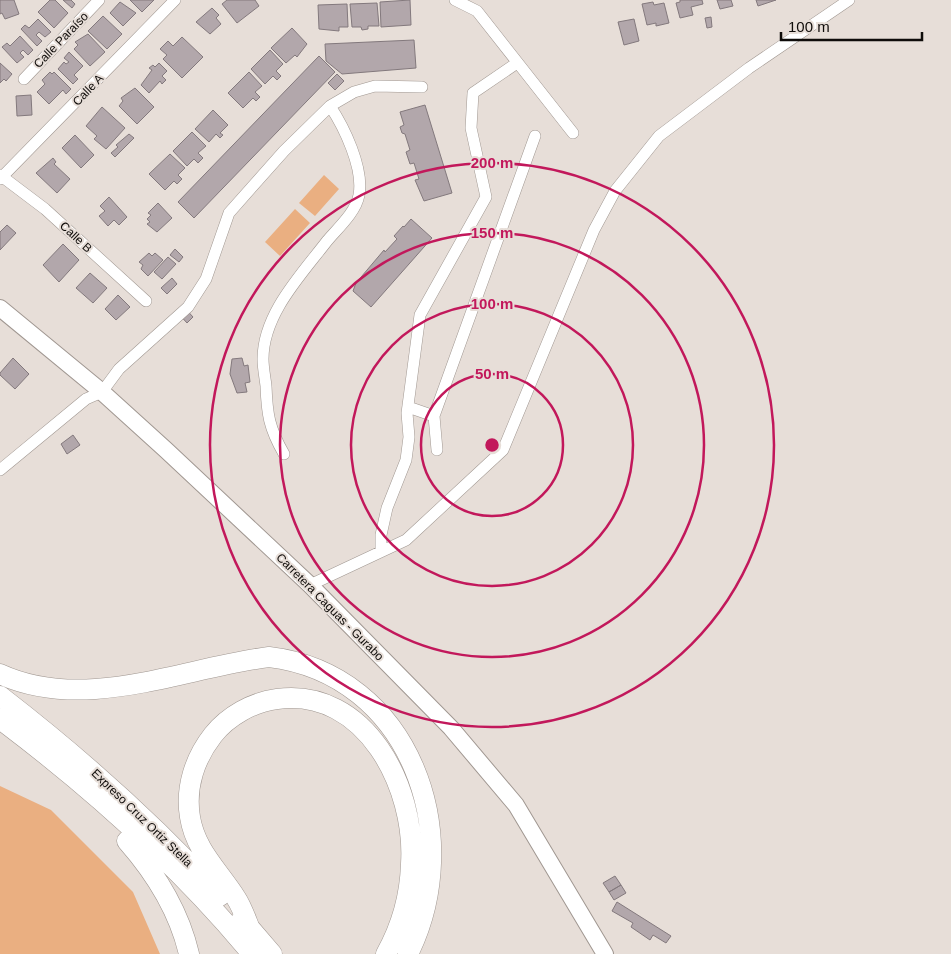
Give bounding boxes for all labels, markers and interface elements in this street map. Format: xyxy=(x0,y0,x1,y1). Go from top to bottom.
street label: Calle Paraíso xyxy=(31,9,91,71)
scale bar xyxy=(781,10,922,42)
text: 100 m xyxy=(788,18,830,35)
street label: Calle A xyxy=(70,71,106,109)
text: 200 m xyxy=(471,154,513,171)
street label: Calle B xyxy=(57,219,95,255)
text: 150 m xyxy=(471,224,513,241)
text: 100 m xyxy=(471,295,513,312)
text: 50 m xyxy=(475,365,509,382)
centre of rings xyxy=(483,436,501,454)
street label: Carretera Caguas - Gurabo xyxy=(273,550,387,664)
street label: Expreso Cruz Ortiz Stella xyxy=(89,766,196,870)

